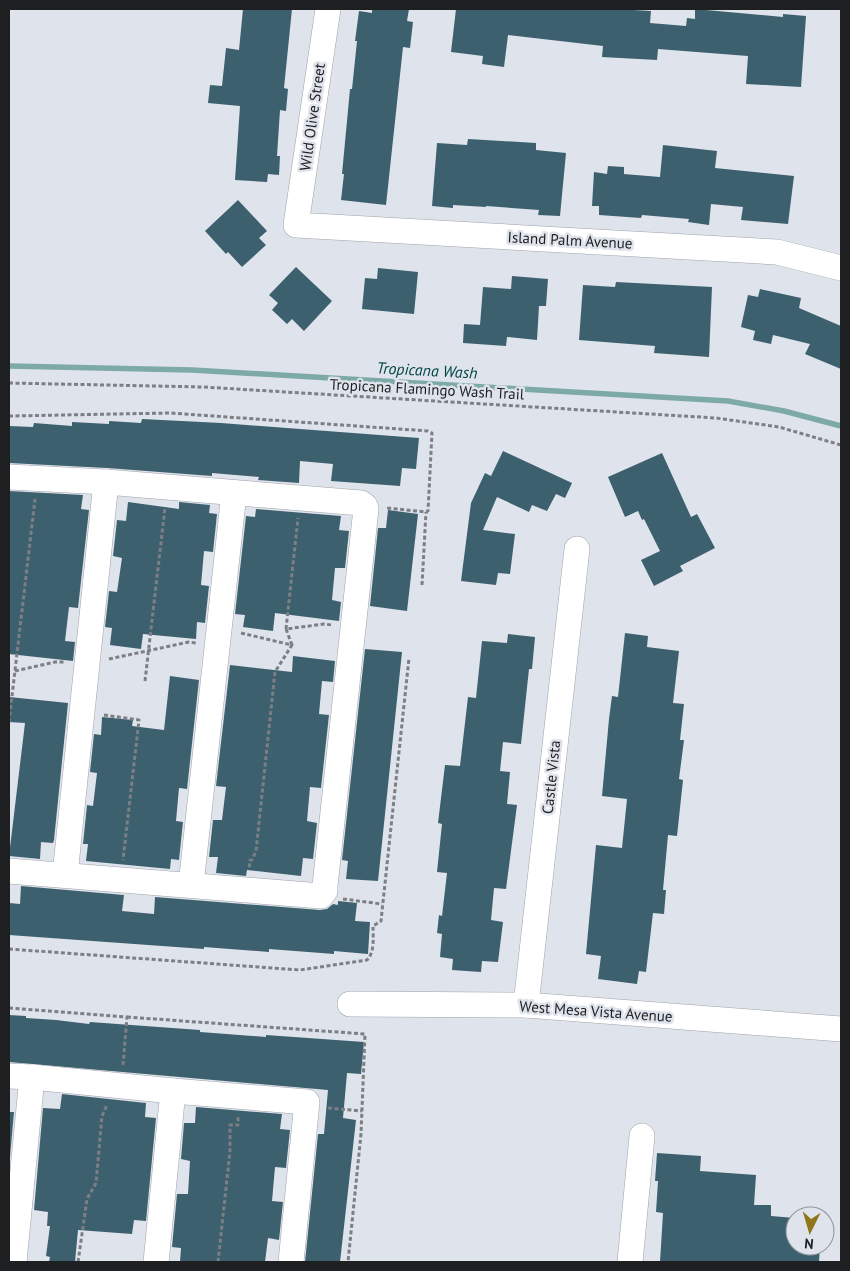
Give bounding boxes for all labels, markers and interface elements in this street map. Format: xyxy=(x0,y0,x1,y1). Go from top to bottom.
street label: Wild Olive Street xyxy=(295,62,329,172)
street label: Island Palm Avenue xyxy=(507,227,633,253)
water label: Tropicana Wash xyxy=(376,357,478,383)
street label: Tropicana Flamingo Wash Trail xyxy=(329,374,525,404)
street label: Castle Vista xyxy=(538,739,564,815)
street label: West Mesa Vista Avenue xyxy=(519,996,673,1026)
north arrow xyxy=(785,1206,835,1256)
text: N xyxy=(803,1235,814,1253)

